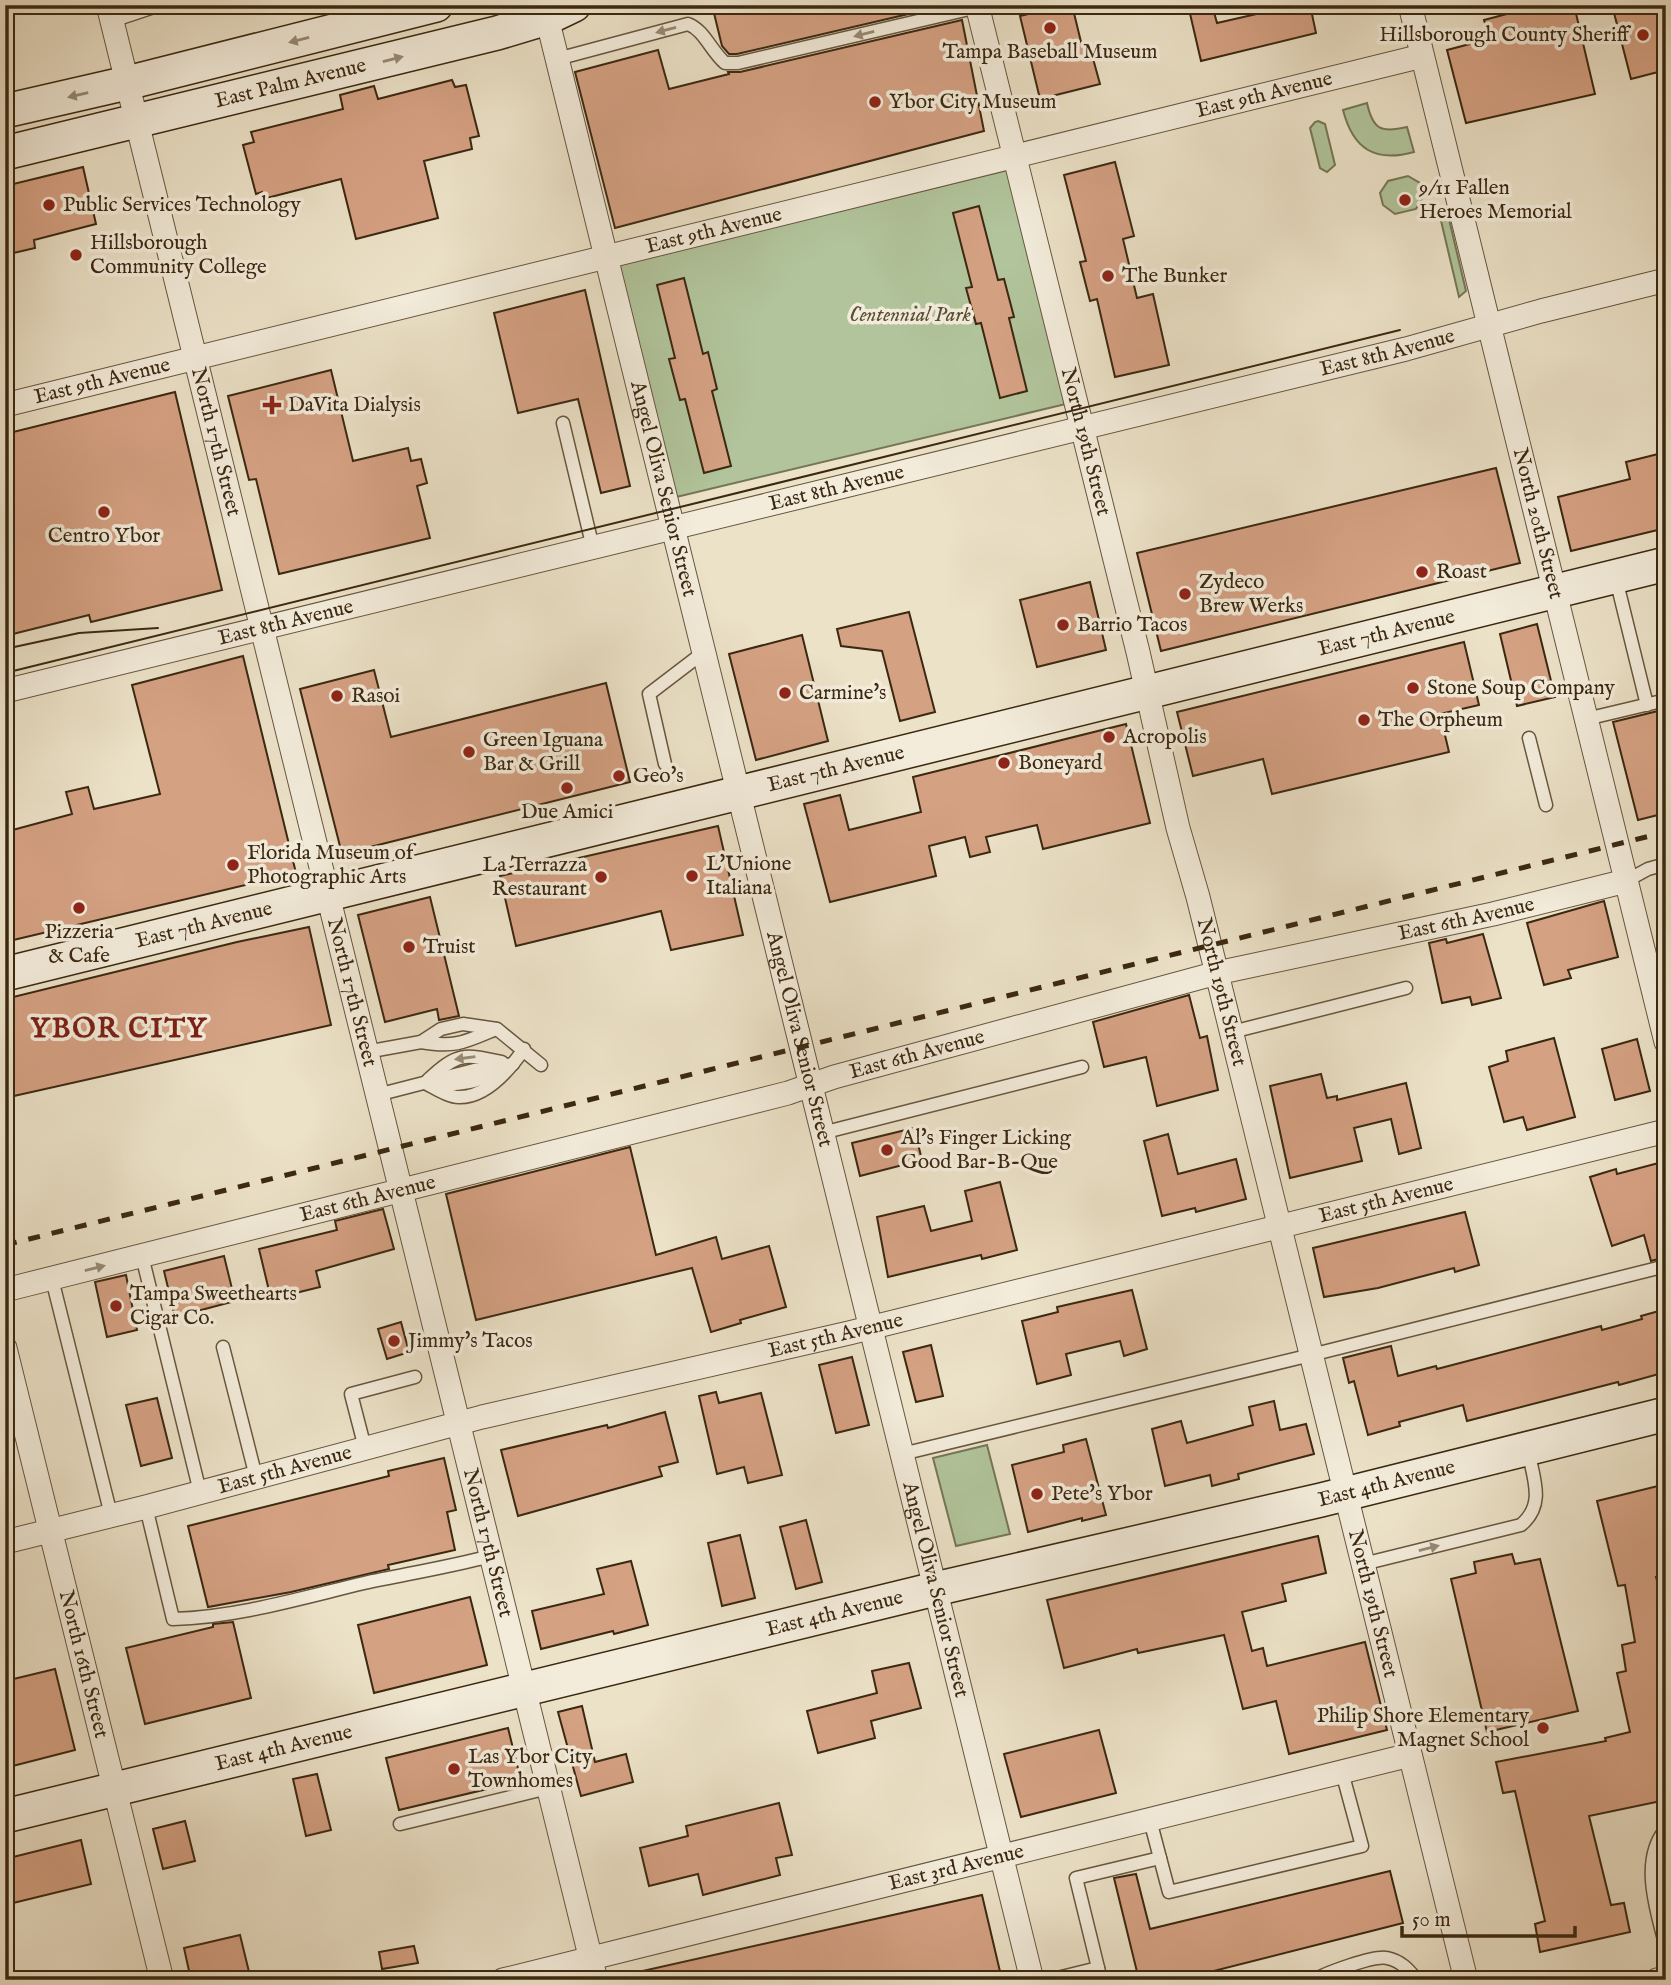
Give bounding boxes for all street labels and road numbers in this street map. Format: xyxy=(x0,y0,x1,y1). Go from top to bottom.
street label: East Palm Avenue xyxy=(212,52,369,115)
street label: East 9th Avenue xyxy=(1194,65,1336,125)
street label: East 9th Avenue xyxy=(643,201,785,260)
street label: East 8th Avenue xyxy=(1317,322,1458,383)
street label: East 9th Avenue xyxy=(31,351,173,411)
street label: North 17th Street xyxy=(185,365,247,519)
street label: North 19th Street xyxy=(1054,365,1117,519)
street label: Angel Oliva Senior Street xyxy=(623,377,703,599)
street label: North 20th Street xyxy=(1506,445,1570,602)
street label: East 8th Avenue xyxy=(766,458,907,518)
street label: East 8th Avenue xyxy=(215,593,356,652)
street label: East 7th Avenue xyxy=(1315,603,1458,663)
street label: East 7th Avenue xyxy=(765,739,908,799)
street label: East 6th Avenue xyxy=(1396,891,1538,947)
street label: East 7th Avenue xyxy=(133,895,276,955)
street label: North 17th Street xyxy=(321,915,383,1070)
street label: North 19th Street xyxy=(1190,915,1253,1069)
street label: Angel Oliva Senior Street xyxy=(760,928,839,1150)
street label: East 6th Avenue xyxy=(846,1023,988,1086)
street label: East 6th Avenue xyxy=(297,1169,439,1229)
street label: East 5th Avenue xyxy=(1316,1170,1457,1230)
street label: East 5th Avenue xyxy=(766,1307,906,1365)
street label: East 5th Avenue xyxy=(215,1439,355,1501)
street label: East 4th Avenue xyxy=(1315,1453,1458,1514)
street label: North 17th Street xyxy=(457,1466,519,1620)
street label: Angel Oliva Senior Street xyxy=(896,1478,975,1700)
street label: North 19th Street xyxy=(1342,1527,1404,1681)
street label: East 4th Avenue xyxy=(763,1584,906,1643)
street label: North 16th Street xyxy=(52,1588,115,1741)
street label: East 4th Avenue xyxy=(212,1718,356,1778)
street label: East 3rd Avenue xyxy=(886,1838,1027,1897)

